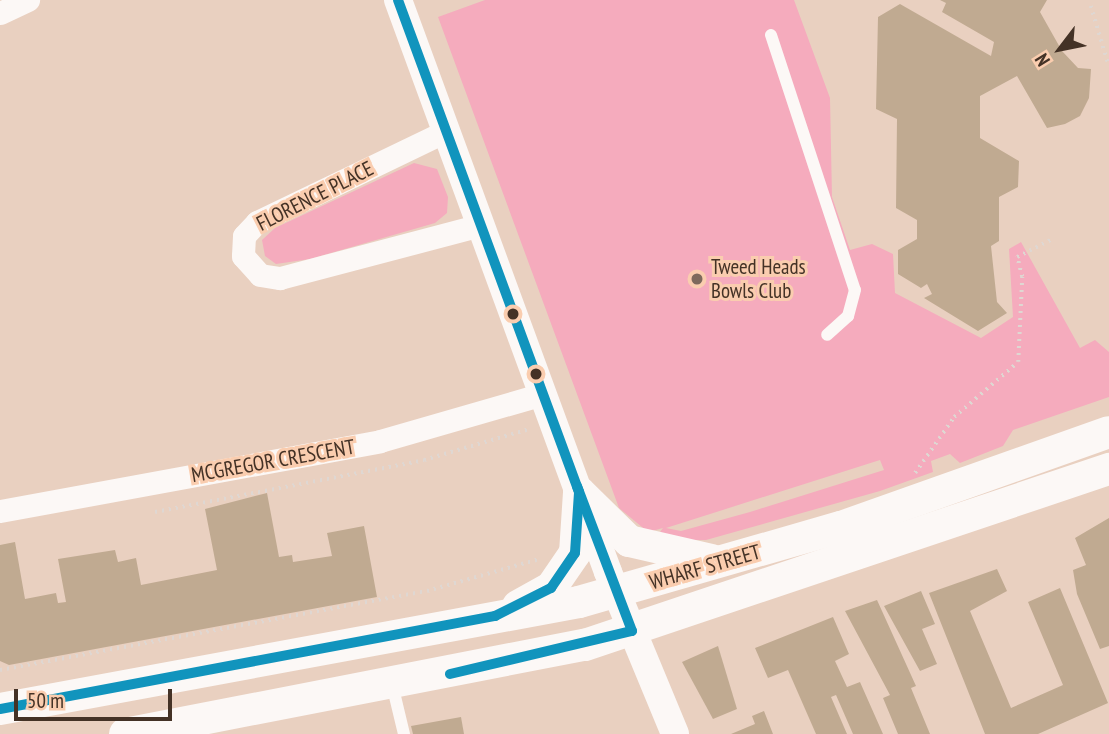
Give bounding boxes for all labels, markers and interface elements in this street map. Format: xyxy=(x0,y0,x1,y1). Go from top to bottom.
north arrow xyxy=(1025,14,1095,84)
text: N xyxy=(1029,49,1055,71)
street label: FLORENCE PLACE xyxy=(252,156,378,236)
place label: Tweed Heads Bowls Club xyxy=(711,254,806,304)
marker: Tweed Heads Bowls Club xyxy=(689,271,705,287)
unlabelled marker xyxy=(506,307,520,321)
unlabelled marker xyxy=(529,367,543,381)
street label: MCGREGOR CRESCENT xyxy=(189,434,357,488)
street label: WHARF STREET xyxy=(647,539,763,595)
scale bar xyxy=(18,674,175,718)
text: 50 m xyxy=(27,687,64,714)

